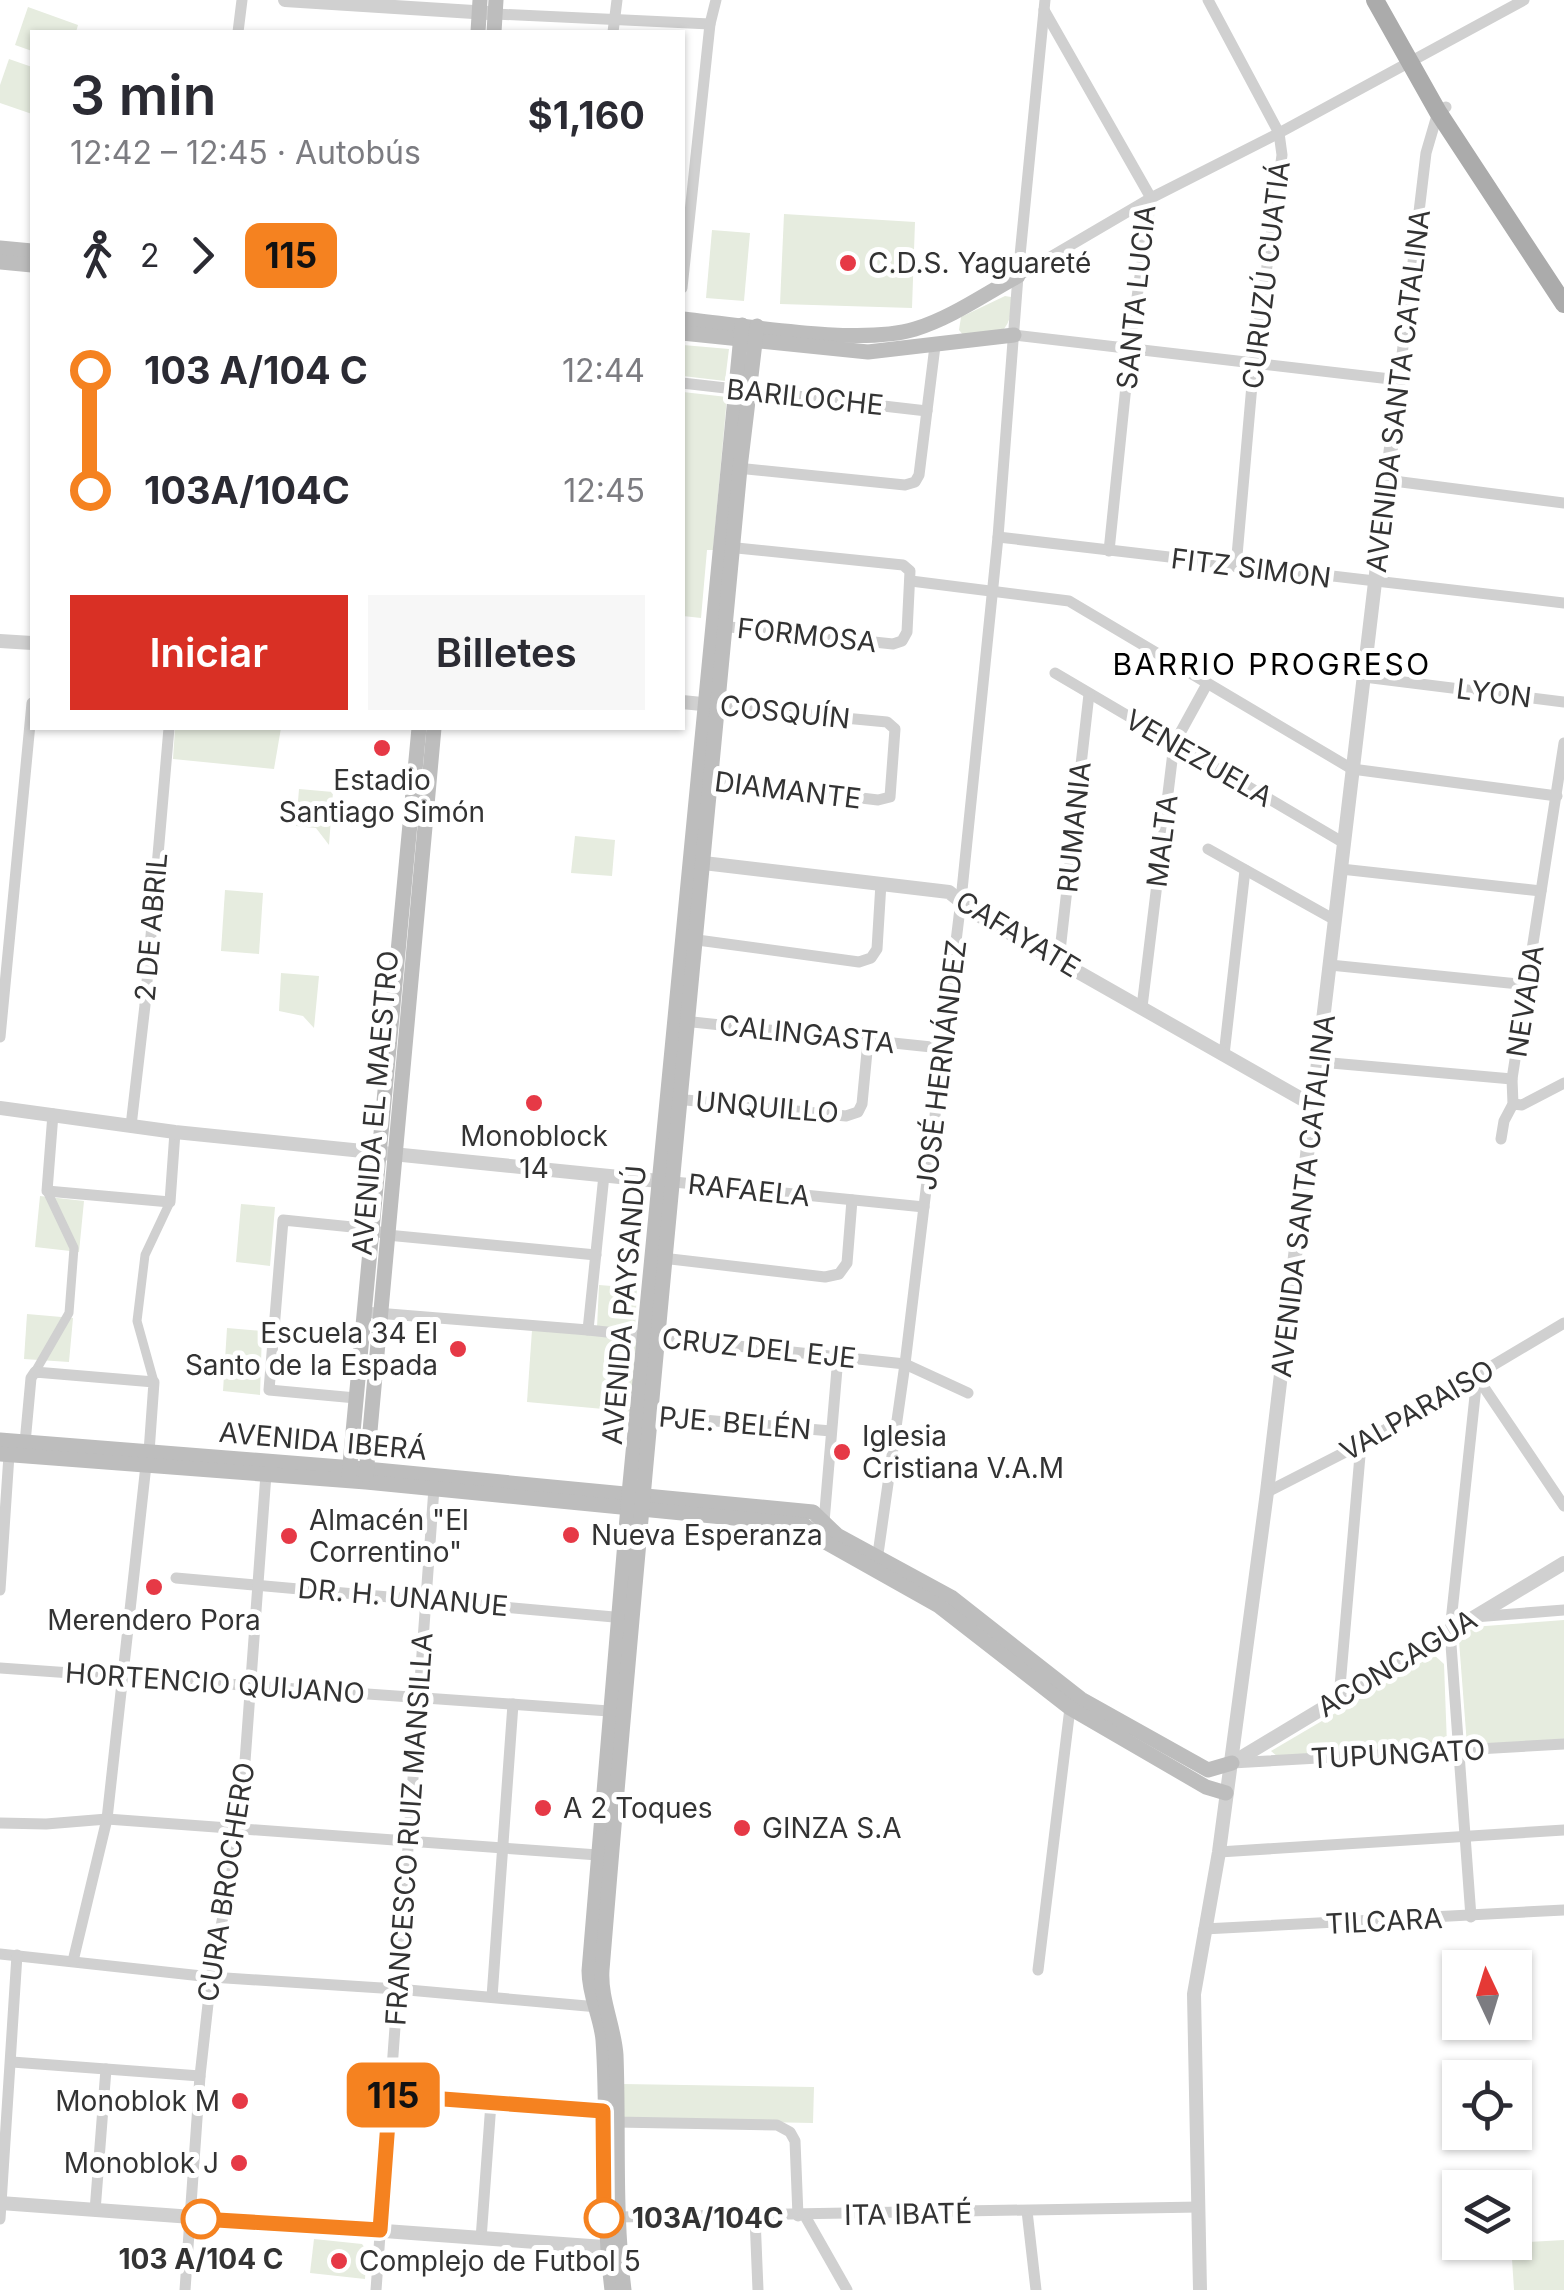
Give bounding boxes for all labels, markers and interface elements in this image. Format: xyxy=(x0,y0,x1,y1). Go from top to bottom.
text: 3 min xyxy=(70,62,216,128)
text: $1,160 xyxy=(528,92,645,138)
text: 12:42 – 12:45 · Autobús xyxy=(70,133,421,172)
street label: CURUZÚ CUATIÁ xyxy=(1234,159,1297,391)
street label: SANTA LUCIA xyxy=(1109,203,1163,391)
street label: AVENIDA SANTA CATALINA xyxy=(1359,208,1437,574)
icon: walk xyxy=(70,228,125,283)
icon: forward xyxy=(175,228,230,283)
text: 115 xyxy=(265,234,317,276)
text: 2 xyxy=(140,236,160,275)
place label: C.D.S. Yaguareté xyxy=(868,246,1091,280)
marker: C.D.S. Yaguareté xyxy=(837,252,859,274)
text: 103 A/104 C xyxy=(144,347,368,393)
text: 12:44 xyxy=(562,351,645,390)
street label: BARILOCHE xyxy=(725,372,885,422)
text: 103A/104C xyxy=(144,467,350,513)
text: 12:45 xyxy=(563,471,645,510)
street label: FITZ SIMON xyxy=(1169,541,1333,595)
button: Iniciar xyxy=(70,595,348,710)
button: Billetes xyxy=(368,595,645,710)
street label: FORMOSA xyxy=(736,611,878,659)
district label: BARRIO PROGRESO xyxy=(1112,646,1432,682)
street label: LYON xyxy=(1454,672,1534,714)
street label: COSQUÍN xyxy=(718,687,852,736)
street label: VENEZUELA xyxy=(1119,702,1279,814)
marker: Estadio Santiago Simón xyxy=(371,737,393,759)
street label: RUMANIA xyxy=(1050,760,1098,894)
place label: Estadio Santiago Simón xyxy=(279,763,485,829)
street label: DIAMANTE xyxy=(713,764,863,816)
street label: MALTA xyxy=(1139,793,1185,889)
street label: 2 DE ABRIL xyxy=(128,851,174,1003)
street label: CAFAYATE xyxy=(950,884,1086,984)
street label: JOSÉ HERNÁNDEZ xyxy=(908,938,973,1192)
street label: NEVADA xyxy=(1499,942,1551,1060)
street label: AVENIDA EL MAESTRO xyxy=(345,949,405,1257)
street label: CALINGASTA xyxy=(718,1008,896,1060)
street label: AVENIDA SANTA CATALINA xyxy=(1264,1013,1342,1379)
street label: UNQUILLO xyxy=(694,1084,840,1130)
marker: Monoblock 14 xyxy=(523,1092,545,1114)
place label: Monoblock 14 xyxy=(460,1119,608,1185)
street label: AVENIDA PAYSANDÚ xyxy=(594,1164,653,1446)
street label: RAFAELA xyxy=(686,1167,812,1213)
place label: Escuela 34 El Santo de la Espada xyxy=(185,1316,438,1382)
street label: CRUZ DEL EJE xyxy=(660,1321,858,1375)
marker: Escuela 34 El Santo de la Espada xyxy=(447,1338,469,1360)
street label: VALPARAISO xyxy=(1334,1352,1500,1468)
street label: PJE. BELÉN xyxy=(657,1398,813,1447)
street label: AVENIDA IBERÁ xyxy=(218,1414,428,1467)
place label: Iglesia Cristiana V.A.M xyxy=(862,1419,1064,1485)
marker: Iglesia Cristiana V.A.M xyxy=(831,1441,853,1463)
place label: Almacén "El Correntino" xyxy=(309,1503,469,1569)
place label: Nueva Esperanza xyxy=(591,1518,823,1552)
marker: Nueva Esperanza xyxy=(560,1524,582,1546)
marker: Almacén "El Correntino" xyxy=(278,1525,300,1547)
street label: DR. H. UNANUE xyxy=(296,1571,510,1623)
marker: Merendero Pora xyxy=(143,1576,165,1598)
street label: ACONCAGUA xyxy=(1311,1602,1483,1724)
place label: Merendero Pora xyxy=(47,1603,261,1637)
street label: FRANCESCO RUIZ MANSILLA xyxy=(378,1631,440,2027)
street label: HORTENCIO QUIJANO xyxy=(64,1656,366,1710)
street label: TUPUNGATO xyxy=(1310,1732,1486,1776)
street label: CURA BROCHERO xyxy=(190,1760,262,2004)
place label: A 2 Toques xyxy=(563,1791,713,1825)
marker: A 2 Toques xyxy=(532,1797,554,1819)
place label: GINZA S.A xyxy=(762,1811,902,1845)
marker: GINZA S.A xyxy=(731,1817,753,1839)
street label: TILCARA xyxy=(1325,1901,1443,1941)
north arrow xyxy=(1442,1950,1532,2040)
map controls xyxy=(1442,1950,1532,2260)
button: locate xyxy=(1442,2060,1532,2150)
line badge: 115 xyxy=(336,2062,450,2128)
text: 115 xyxy=(367,2074,419,2116)
place label: Monoblok M xyxy=(55,2084,220,2118)
marker: Monoblok M xyxy=(229,2090,251,2112)
place label: Monoblok J xyxy=(64,2146,219,2180)
marker: Monoblok J xyxy=(228,2152,250,2174)
button: layers xyxy=(1442,2170,1532,2260)
street label: ITA IBATÉ xyxy=(844,2195,972,2232)
marker: 103A/104C xyxy=(585,2199,623,2237)
marker: 103 A/104 C xyxy=(182,2200,220,2238)
place label: 103A/104C xyxy=(632,2201,784,2235)
place label: 103 A/104 C xyxy=(119,2242,284,2276)
place label: Complejo de Futbol 5 xyxy=(359,2244,641,2278)
marker: Complejo de Futbol 5 xyxy=(328,2250,350,2272)

